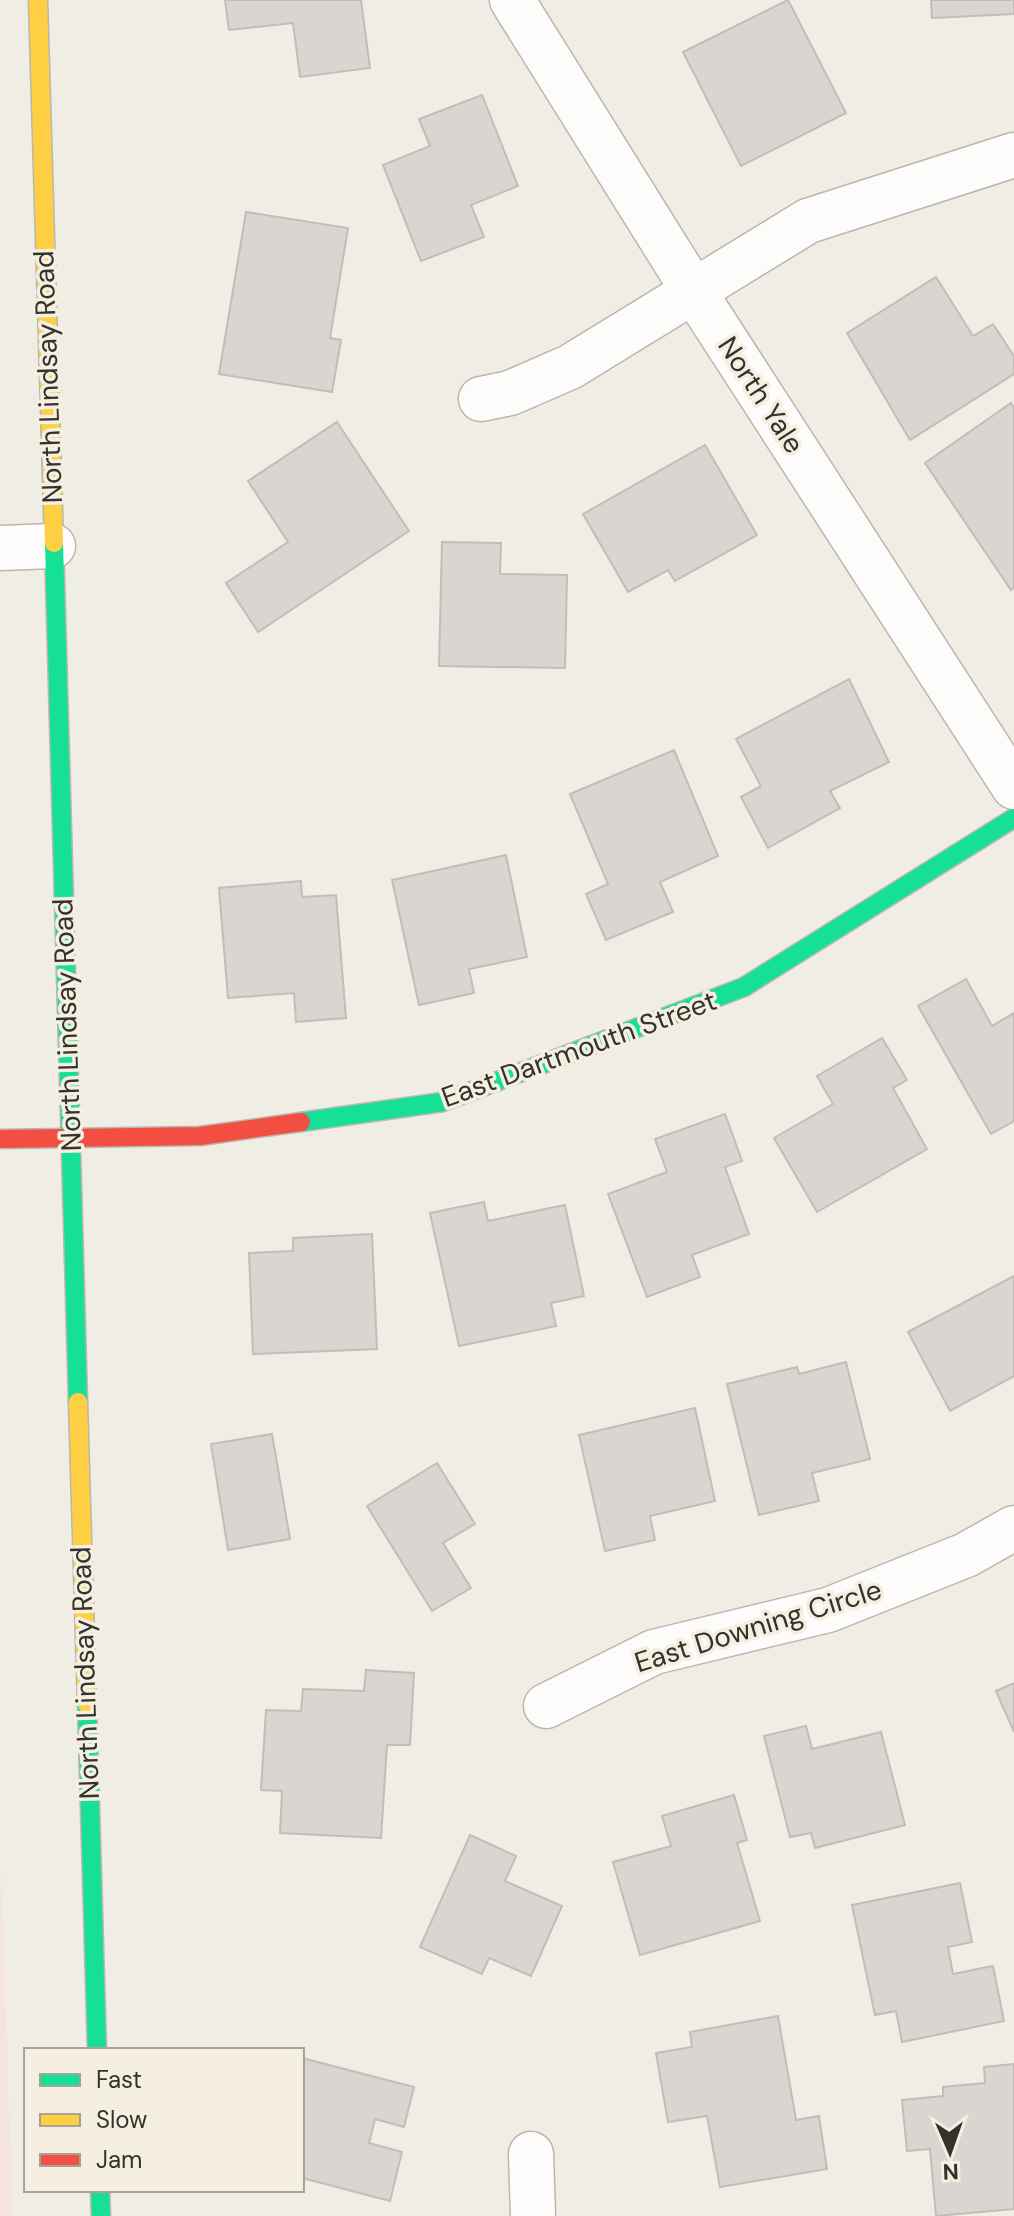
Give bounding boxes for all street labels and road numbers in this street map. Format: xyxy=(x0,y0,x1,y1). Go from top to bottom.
street label: North Lindsay Road xyxy=(25,250,71,504)
street label: North Yale xyxy=(709,329,813,461)
street label: North Lindsay Road xyxy=(44,898,90,1152)
street label: East Dartmouth Street xyxy=(436,982,722,1116)
street label: North Lindsay Road xyxy=(62,1546,108,1800)
street label: East Downing Circle xyxy=(630,1571,886,1681)

